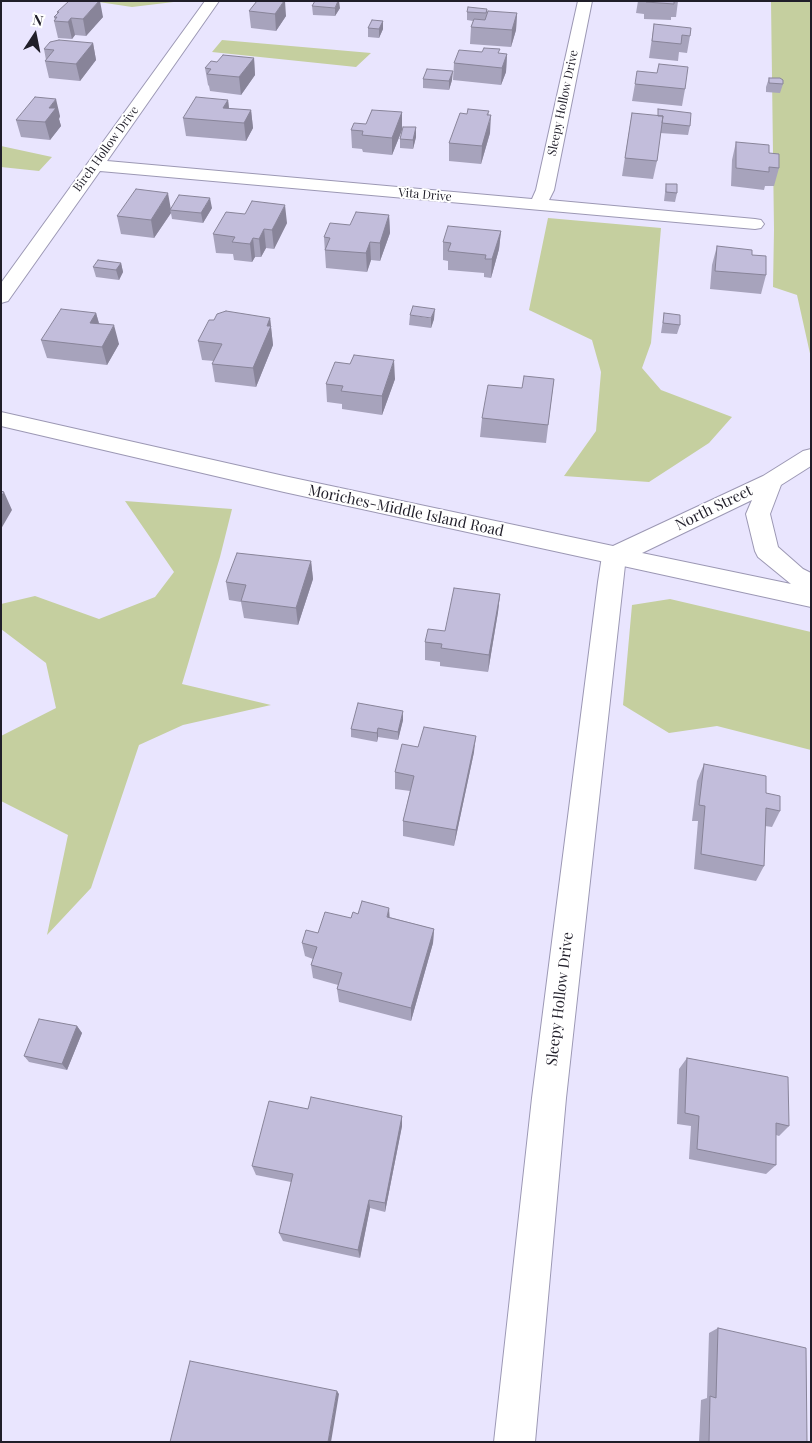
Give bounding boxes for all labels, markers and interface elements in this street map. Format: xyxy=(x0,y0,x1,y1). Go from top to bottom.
text: N xyxy=(31,9,45,30)
north arrow xyxy=(10,10,60,60)
street label: Sleepy Hollow Drive xyxy=(545,49,581,157)
street label: Birch Hollow Drive xyxy=(70,103,142,195)
street label: Vita Drive xyxy=(398,186,452,204)
street label: Moriches-Middle Island Road xyxy=(307,481,505,541)
street label: North Street xyxy=(673,482,755,534)
street label: Sleepy Hollow Drive xyxy=(543,931,577,1067)

